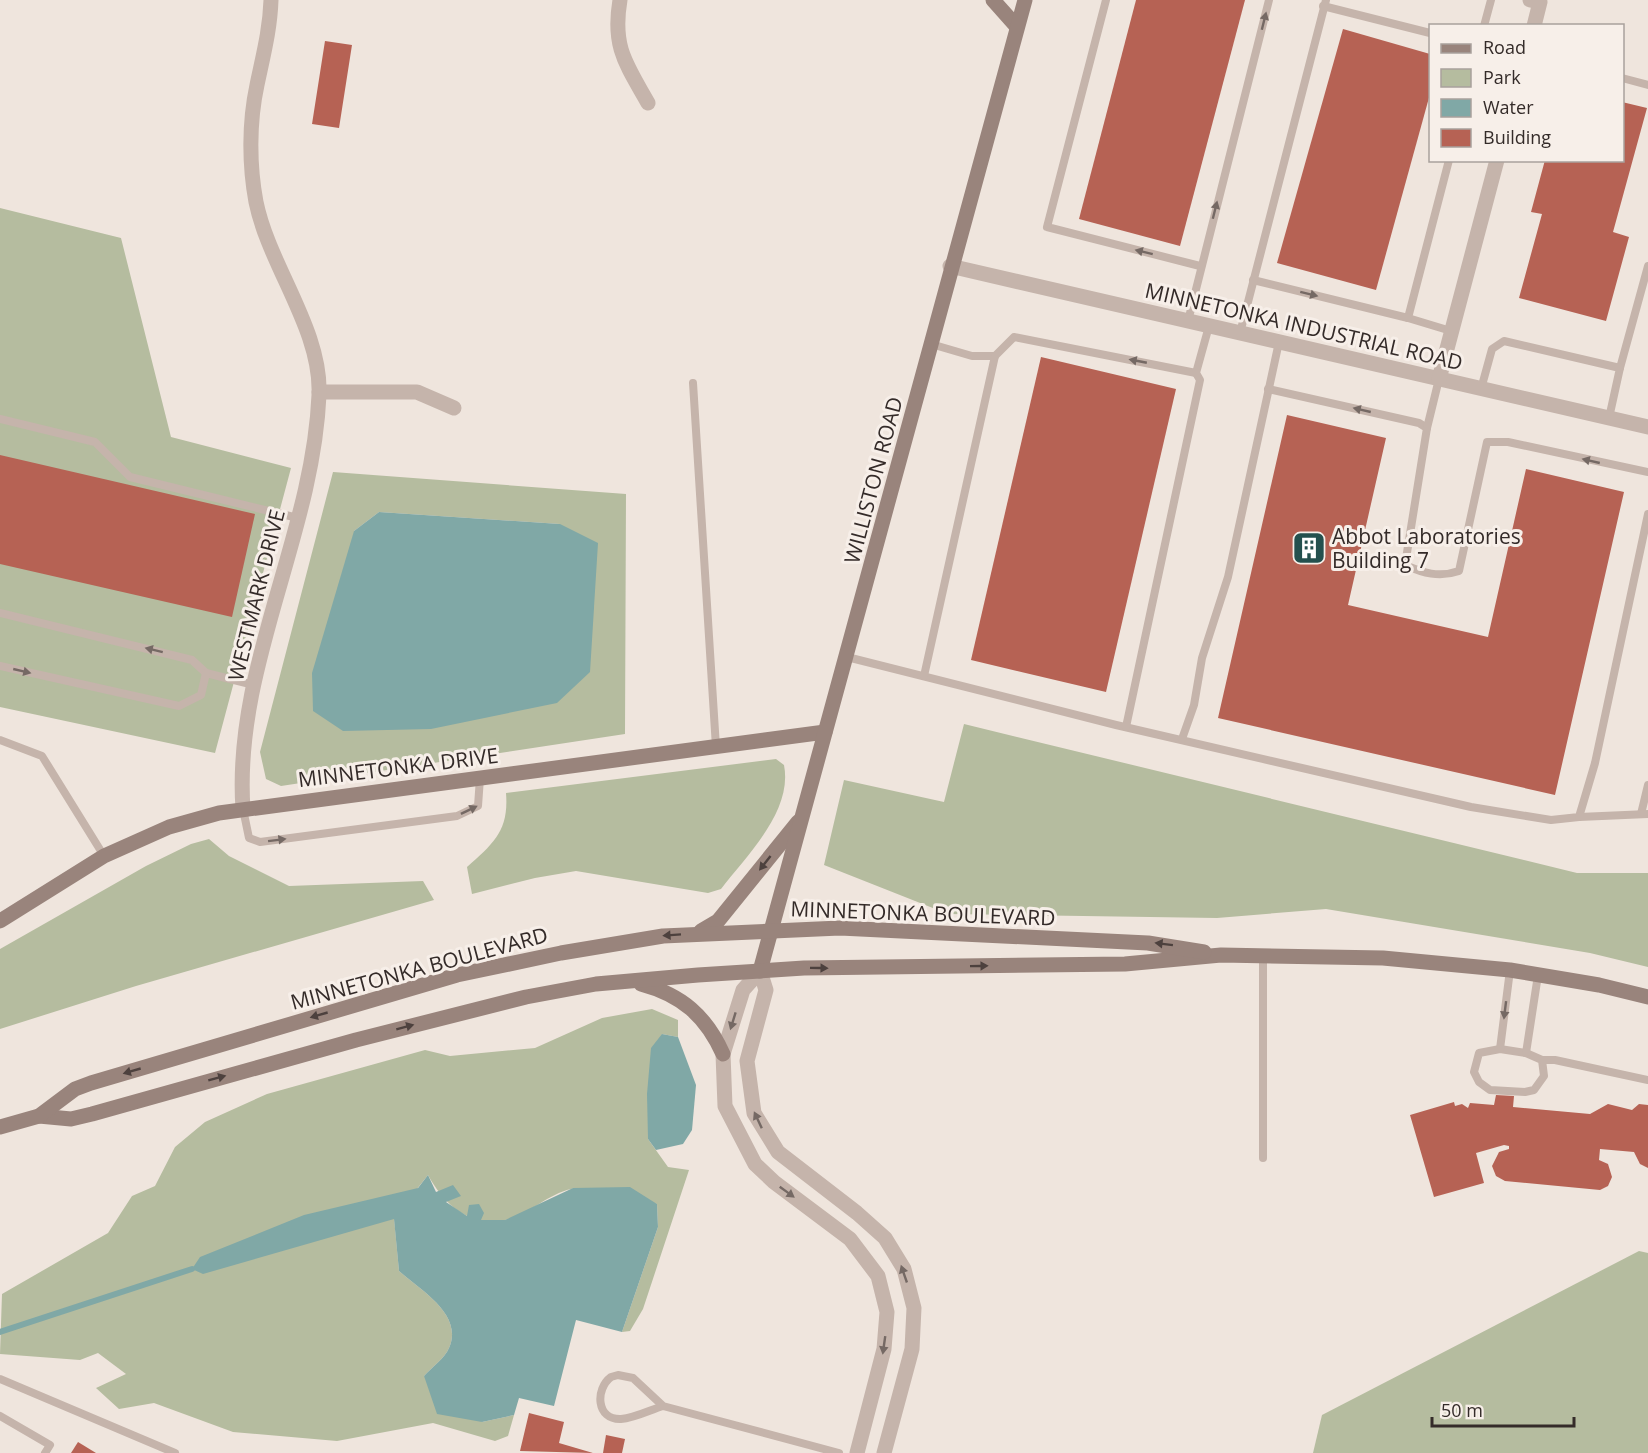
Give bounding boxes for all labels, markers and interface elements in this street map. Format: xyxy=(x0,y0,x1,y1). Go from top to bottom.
one-way arrow xyxy=(1259,12,1269,30)
legend xyxy=(1429,24,1624,162)
text: Road xyxy=(1483,35,1526,59)
text: Park xyxy=(1483,65,1521,89)
text: Water xyxy=(1483,95,1534,119)
text: Building xyxy=(1483,125,1551,149)
one-way arrow xyxy=(1211,201,1220,219)
one-way arrow xyxy=(1135,246,1153,256)
street label: MINNETONKA INDUSTRIAL ROAD xyxy=(1143,276,1465,376)
one-way arrow xyxy=(1300,290,1319,300)
one-way arrow xyxy=(1129,356,1148,365)
street label: WILLISTON ROAD xyxy=(837,394,909,566)
one-way arrow xyxy=(1353,405,1371,415)
one-way arrow xyxy=(1581,455,1600,465)
street label: WESTMARK DRIVE xyxy=(221,506,291,684)
place label: Abbot Laboratories Building 7 xyxy=(1332,522,1521,574)
building icon: Abbot Laboratories Building 7 xyxy=(1291,530,1327,566)
one-way arrow xyxy=(145,645,163,655)
one-way arrow xyxy=(13,666,31,676)
street label: MINNETONKA DRIVE xyxy=(296,741,500,793)
one-way arrow xyxy=(460,806,477,815)
one-way arrow xyxy=(267,835,286,844)
one-way arrow xyxy=(759,855,772,871)
street label: MINNETONKA BOULEVARD xyxy=(790,894,1056,932)
street label: MINNETONKA BOULEVARD xyxy=(287,920,551,1016)
one-way arrow xyxy=(663,930,682,940)
one-way arrow xyxy=(1154,940,1173,949)
one-way arrow xyxy=(970,961,989,971)
one-way arrow xyxy=(809,963,828,973)
one-way arrow xyxy=(1501,1000,1510,1019)
one-way arrow xyxy=(310,1011,328,1020)
one-way arrow xyxy=(728,1012,737,1030)
one-way arrow xyxy=(396,1021,415,1031)
one-way arrow xyxy=(123,1067,141,1076)
one-way arrow xyxy=(208,1073,227,1083)
one-way arrow xyxy=(754,1112,763,1129)
one-way arrow xyxy=(779,1186,795,1198)
one-way arrow xyxy=(899,1265,909,1283)
one-way arrow xyxy=(879,1335,888,1354)
scale bar xyxy=(1432,1390,1574,1428)
text: 50 m xyxy=(1441,1398,1483,1422)

